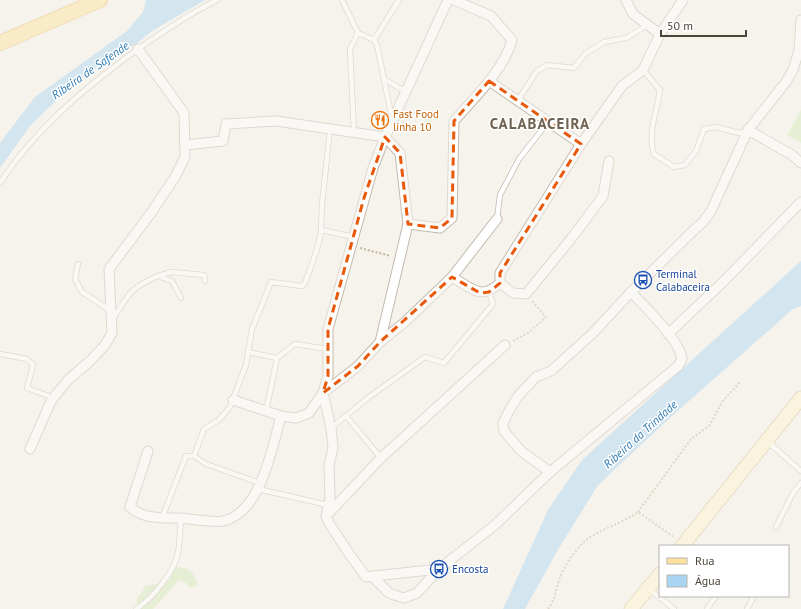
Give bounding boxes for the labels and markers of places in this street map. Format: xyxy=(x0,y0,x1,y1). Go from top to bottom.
place label: Fast Food linha 10 xyxy=(393,107,439,134)
restaurant icon: Fast Food linha 10 xyxy=(370,110,390,130)
place label: Terminal Calabaceira xyxy=(656,267,710,294)
bus stop icon: Terminal Calabaceira xyxy=(633,270,653,290)
bus stop icon: Encosta xyxy=(429,559,449,579)
place label: Encosta xyxy=(452,562,488,576)

